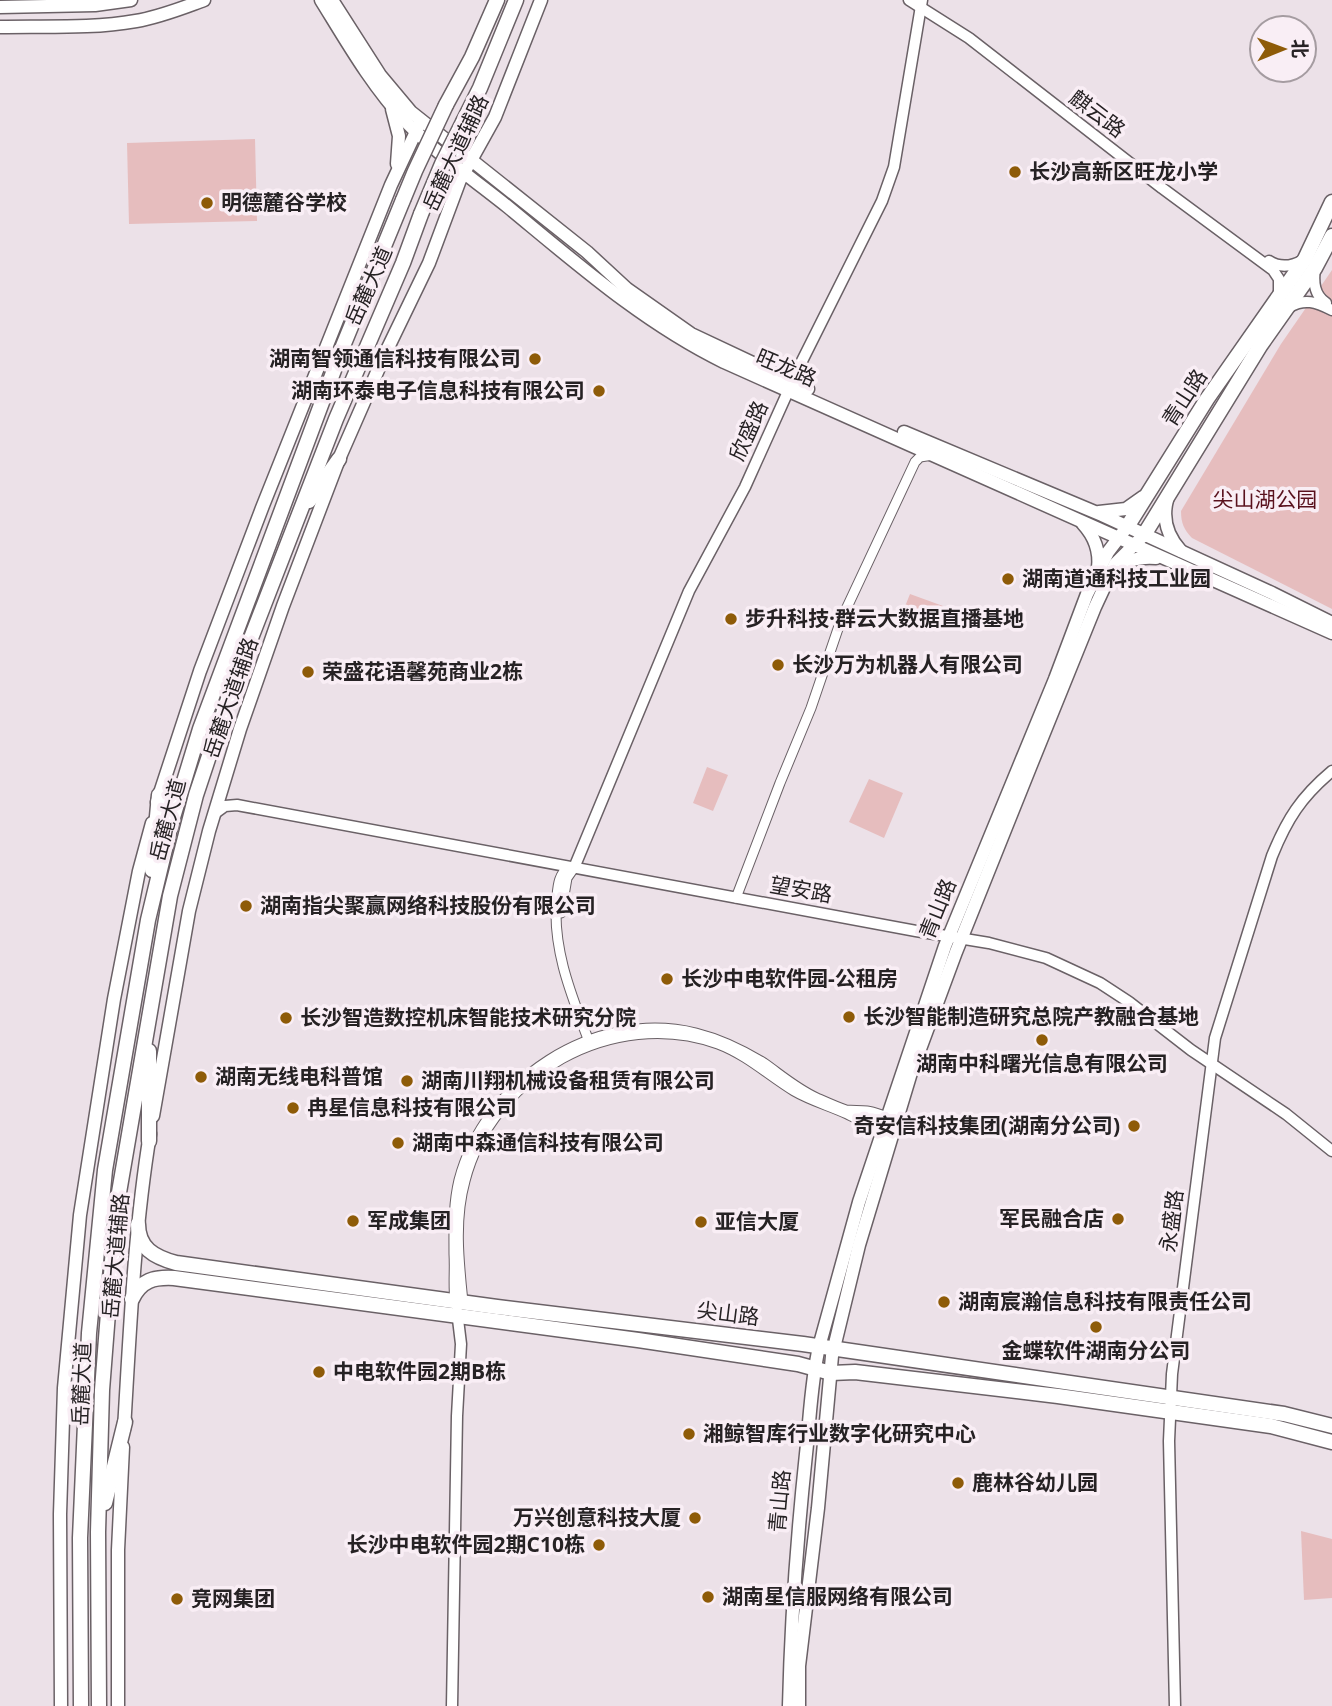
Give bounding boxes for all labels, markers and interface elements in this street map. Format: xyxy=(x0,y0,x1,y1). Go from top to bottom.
north arrow xyxy=(1248,14,1318,84)
text: 北 xyxy=(1287,39,1313,58)
street label: 麒云路 xyxy=(1064,83,1131,143)
street label: 岳麓大道辅路 xyxy=(416,90,494,216)
place label: 长沙高新区旺龙小学 xyxy=(1029,157,1218,185)
marker: 长沙高新区旺龙小学 xyxy=(1007,164,1023,180)
place label: 明德麓谷学校 xyxy=(221,188,347,216)
marker: 明德麓谷学校 xyxy=(199,195,215,211)
street label: 岳麓大道 xyxy=(338,242,398,330)
street label: 旺龙路 xyxy=(752,342,821,392)
place label: 湖南智领通信科技有限公司 xyxy=(269,344,521,372)
marker: 湖南智领通信科技有限公司 xyxy=(527,351,543,367)
street label: 青山路 xyxy=(1155,363,1213,431)
place label: 湖南环泰电子信息科技有限公司 xyxy=(291,376,585,404)
marker: 湖南环泰电子信息科技有限公司 xyxy=(591,383,607,399)
street label: 欣盛路 xyxy=(722,396,774,465)
park label: 尖山湖公园 xyxy=(1213,485,1318,513)
place label: 湖南道通科技工业园 xyxy=(1022,564,1211,592)
marker: 湖南道通科技工业园 xyxy=(1000,571,1016,587)
place label: 步升科技·群云大数据直播基地 xyxy=(745,604,1024,632)
marker: 步升科技·群云大数据直播基地 xyxy=(723,611,739,627)
street label: 岳麓大道辅路 xyxy=(196,634,264,762)
place label: 长沙万为机器人有限公司 xyxy=(792,650,1023,678)
place label: 荣盛花语馨苑商业2栋 xyxy=(322,657,523,685)
marker: 长沙万为机器人有限公司 xyxy=(770,657,786,673)
marker: 荣盛花语馨苑商业2栋 xyxy=(300,664,316,680)
street label: 岳麓大道 xyxy=(143,776,191,864)
street label: 望安路 xyxy=(768,870,835,908)
street label: 青山路 xyxy=(912,874,962,943)
place label: 湖南指尖聚赢网络科技股份有限公司 xyxy=(260,891,596,919)
marker: 湖南指尖聚赢网络科技股份有限公司 xyxy=(238,898,254,914)
place label: 长沙中电软件园-公租房 xyxy=(681,964,898,992)
marker: 长沙中电软件园-公租房 xyxy=(659,971,675,987)
place label: 长沙智能制造研究总院产教融合基地 xyxy=(863,1002,1199,1030)
place label: 长沙智造数控机床智能技术研究分院 xyxy=(300,1003,636,1031)
marker: 长沙智能制造研究总院产教融合基地 xyxy=(841,1009,857,1025)
marker: 长沙智造数控机床智能技术研究分院 xyxy=(278,1010,294,1026)
marker: 湖南中科曙光信息有限公司 xyxy=(1034,1032,1050,1048)
place label: 湖南中科曙光信息有限公司 xyxy=(916,1049,1168,1077)
place label: 湖南无线电科普馆 xyxy=(215,1062,383,1090)
place label: 湖南川翔机械设备租赁有限公司 xyxy=(421,1066,715,1094)
marker: 湖南无线电科普馆 xyxy=(193,1069,209,1085)
marker: 湖南川翔机械设备租赁有限公司 xyxy=(399,1073,415,1089)
place label: 冉星信息科技有限公司 xyxy=(307,1093,517,1121)
marker: 冉星信息科技有限公司 xyxy=(285,1100,301,1116)
place label: 奇安信科技集团(湖南分公司) xyxy=(854,1111,1120,1139)
marker: 奇安信科技集团(湖南分公司) xyxy=(1126,1118,1142,1134)
place label: 湖南中森通信科技有限公司 xyxy=(412,1128,664,1156)
marker: 湖南中森通信科技有限公司 xyxy=(390,1135,406,1151)
street label: 永盛路 xyxy=(1153,1188,1189,1254)
street label: 岳麓大道辅路 xyxy=(96,1192,134,1320)
place label: 军民融合店 xyxy=(999,1204,1104,1232)
place label: 军成集团 xyxy=(367,1206,451,1234)
place label: 亚信大厦 xyxy=(715,1207,799,1235)
marker: 军民融合店 xyxy=(1110,1211,1126,1227)
marker: 军成集团 xyxy=(345,1213,361,1229)
marker: 亚信大厦 xyxy=(693,1214,709,1230)
place label: 湖南宸瀚信息科技有限责任公司 xyxy=(958,1287,1252,1315)
marker: 湖南宸瀚信息科技有限责任公司 xyxy=(936,1294,952,1310)
street label: 尖山路 xyxy=(695,1295,761,1331)
marker: 金蝶软件湖南分公司 xyxy=(1088,1319,1104,1335)
place label: 金蝶软件湖南分公司 xyxy=(1002,1336,1191,1364)
street label: 岳麓大道 xyxy=(66,1342,96,1426)
place label: 中电软件园2期B栋 xyxy=(333,1357,506,1385)
marker: 中电软件园2期B栋 xyxy=(311,1364,327,1380)
place label: 湘鲸智库行业数字化研究中心 xyxy=(703,1419,976,1447)
marker: 湘鲸智库行业数字化研究中心 xyxy=(681,1426,697,1442)
street label: 青山路 xyxy=(762,1468,796,1534)
place label: 鹿林谷幼儿园 xyxy=(972,1468,1098,1496)
marker: 鹿林谷幼儿园 xyxy=(950,1475,966,1491)
place label: 万兴创意科技大厦 xyxy=(513,1503,681,1531)
marker: 万兴创意科技大厦 xyxy=(687,1510,703,1526)
place label: 长沙中电软件园2期C10栋 xyxy=(347,1530,585,1558)
marker: 长沙中电软件园2期C10栋 xyxy=(591,1537,607,1553)
place label: 湖南星信服网络有限公司 xyxy=(722,1582,953,1610)
place label: 竞网集团 xyxy=(191,1584,275,1612)
marker: 湖南星信服网络有限公司 xyxy=(700,1589,716,1605)
marker: 竞网集团 xyxy=(169,1591,185,1607)

